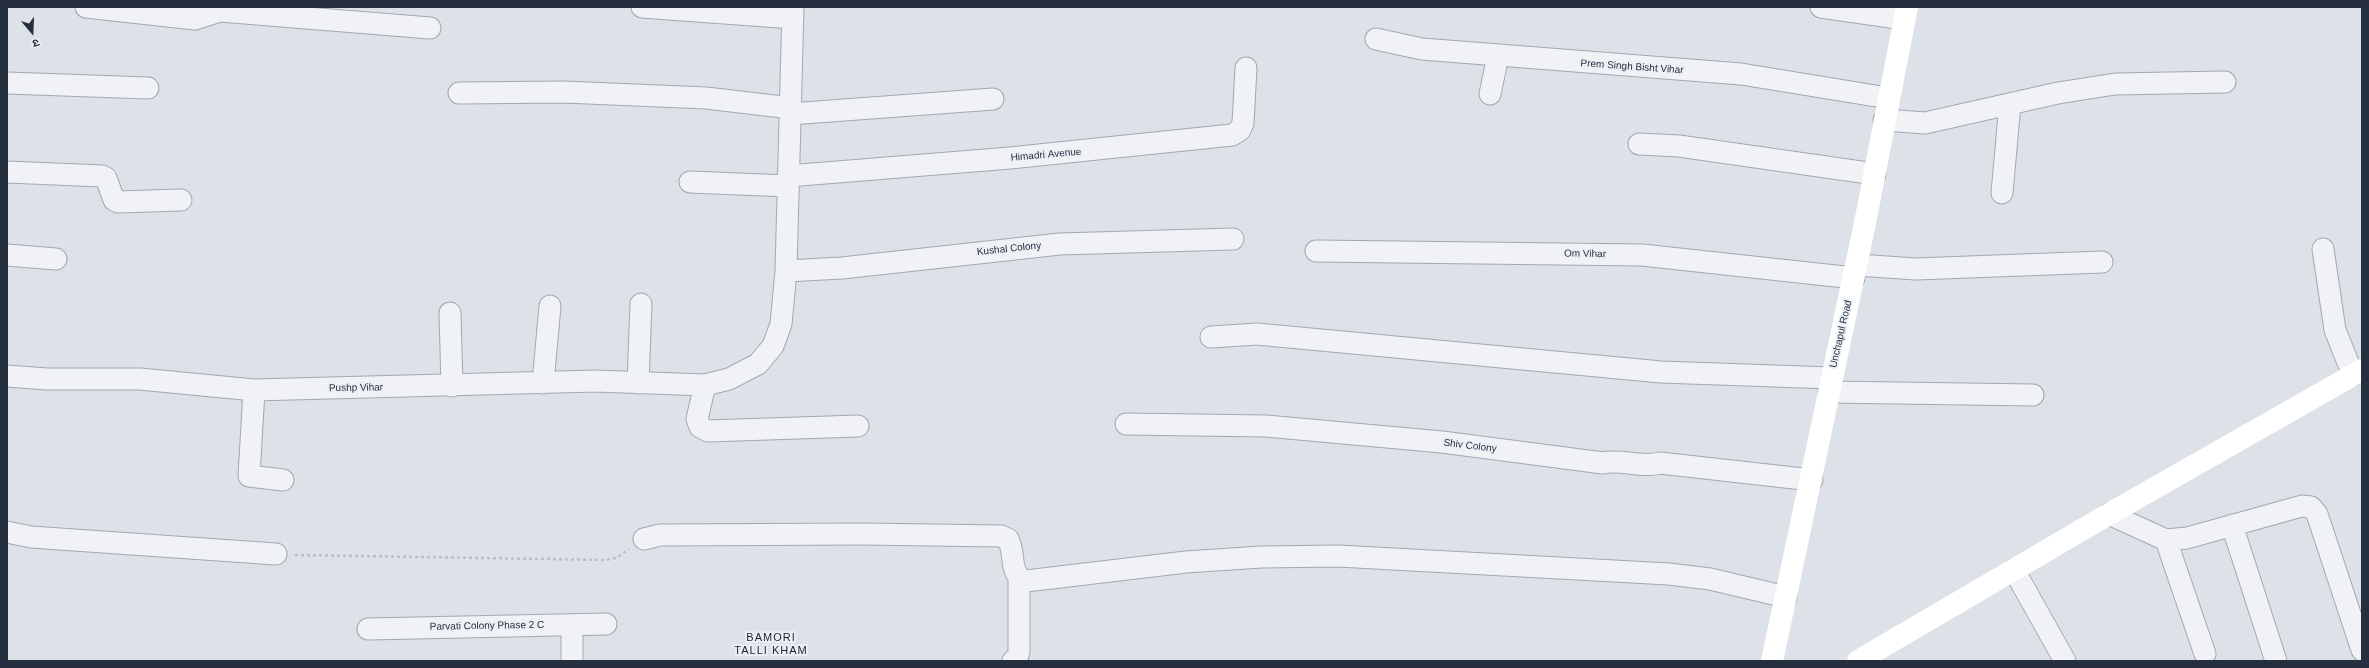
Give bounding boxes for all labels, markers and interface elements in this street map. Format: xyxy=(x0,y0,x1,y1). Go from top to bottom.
north arrow xyxy=(12,12,52,52)
text: उ xyxy=(31,37,41,50)
street label: Prem Singh Bisht Vihar xyxy=(1580,57,1684,77)
street label: Himadri Avenue xyxy=(1010,146,1082,164)
street label: Kushal Colony xyxy=(976,240,1042,258)
street label: Om Vihar xyxy=(1564,248,1606,260)
street label: Unchapul Road xyxy=(1827,299,1855,369)
street label: Pushp Vihar xyxy=(329,382,383,394)
street label: Shiv Colony xyxy=(1443,437,1497,455)
street label: Parvati Colony Phase 2 C xyxy=(430,619,544,633)
district label: BAMORI TALLI KHAM xyxy=(734,631,808,657)

